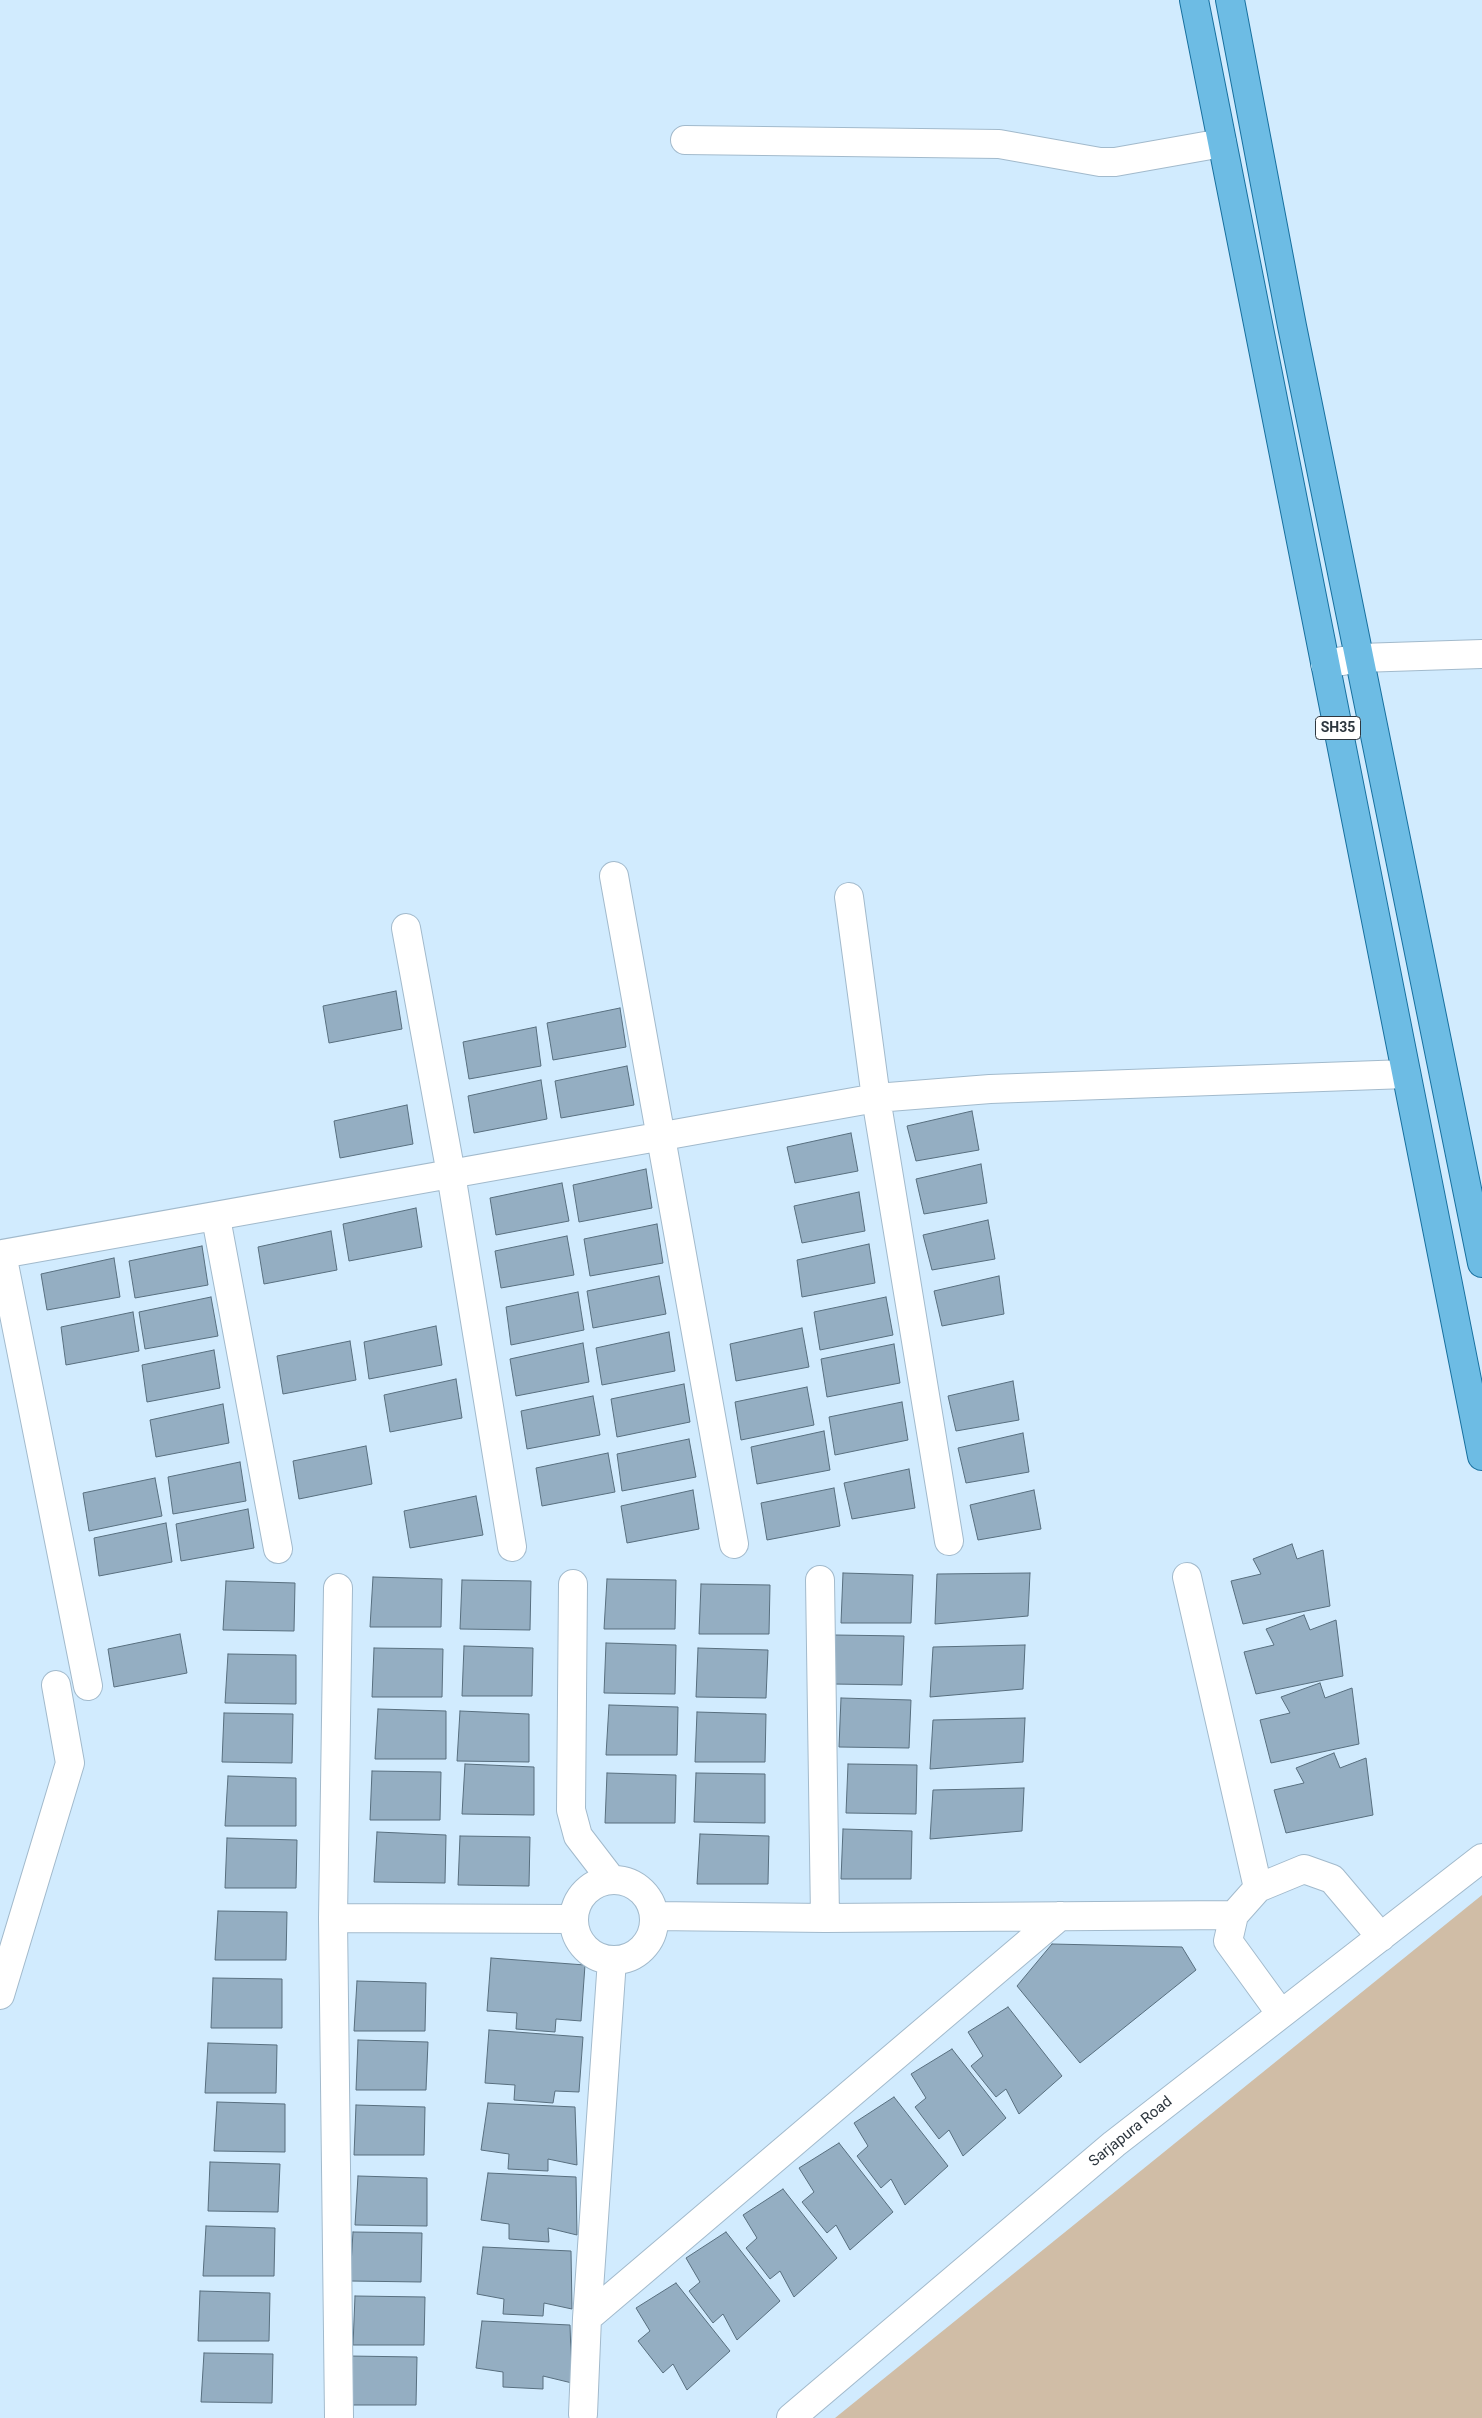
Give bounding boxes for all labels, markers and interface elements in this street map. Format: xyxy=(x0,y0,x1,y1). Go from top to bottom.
road number: SH35 xyxy=(1316,716,1360,740)
street label: Sarjapura Road xyxy=(1086,2093,1176,2171)

